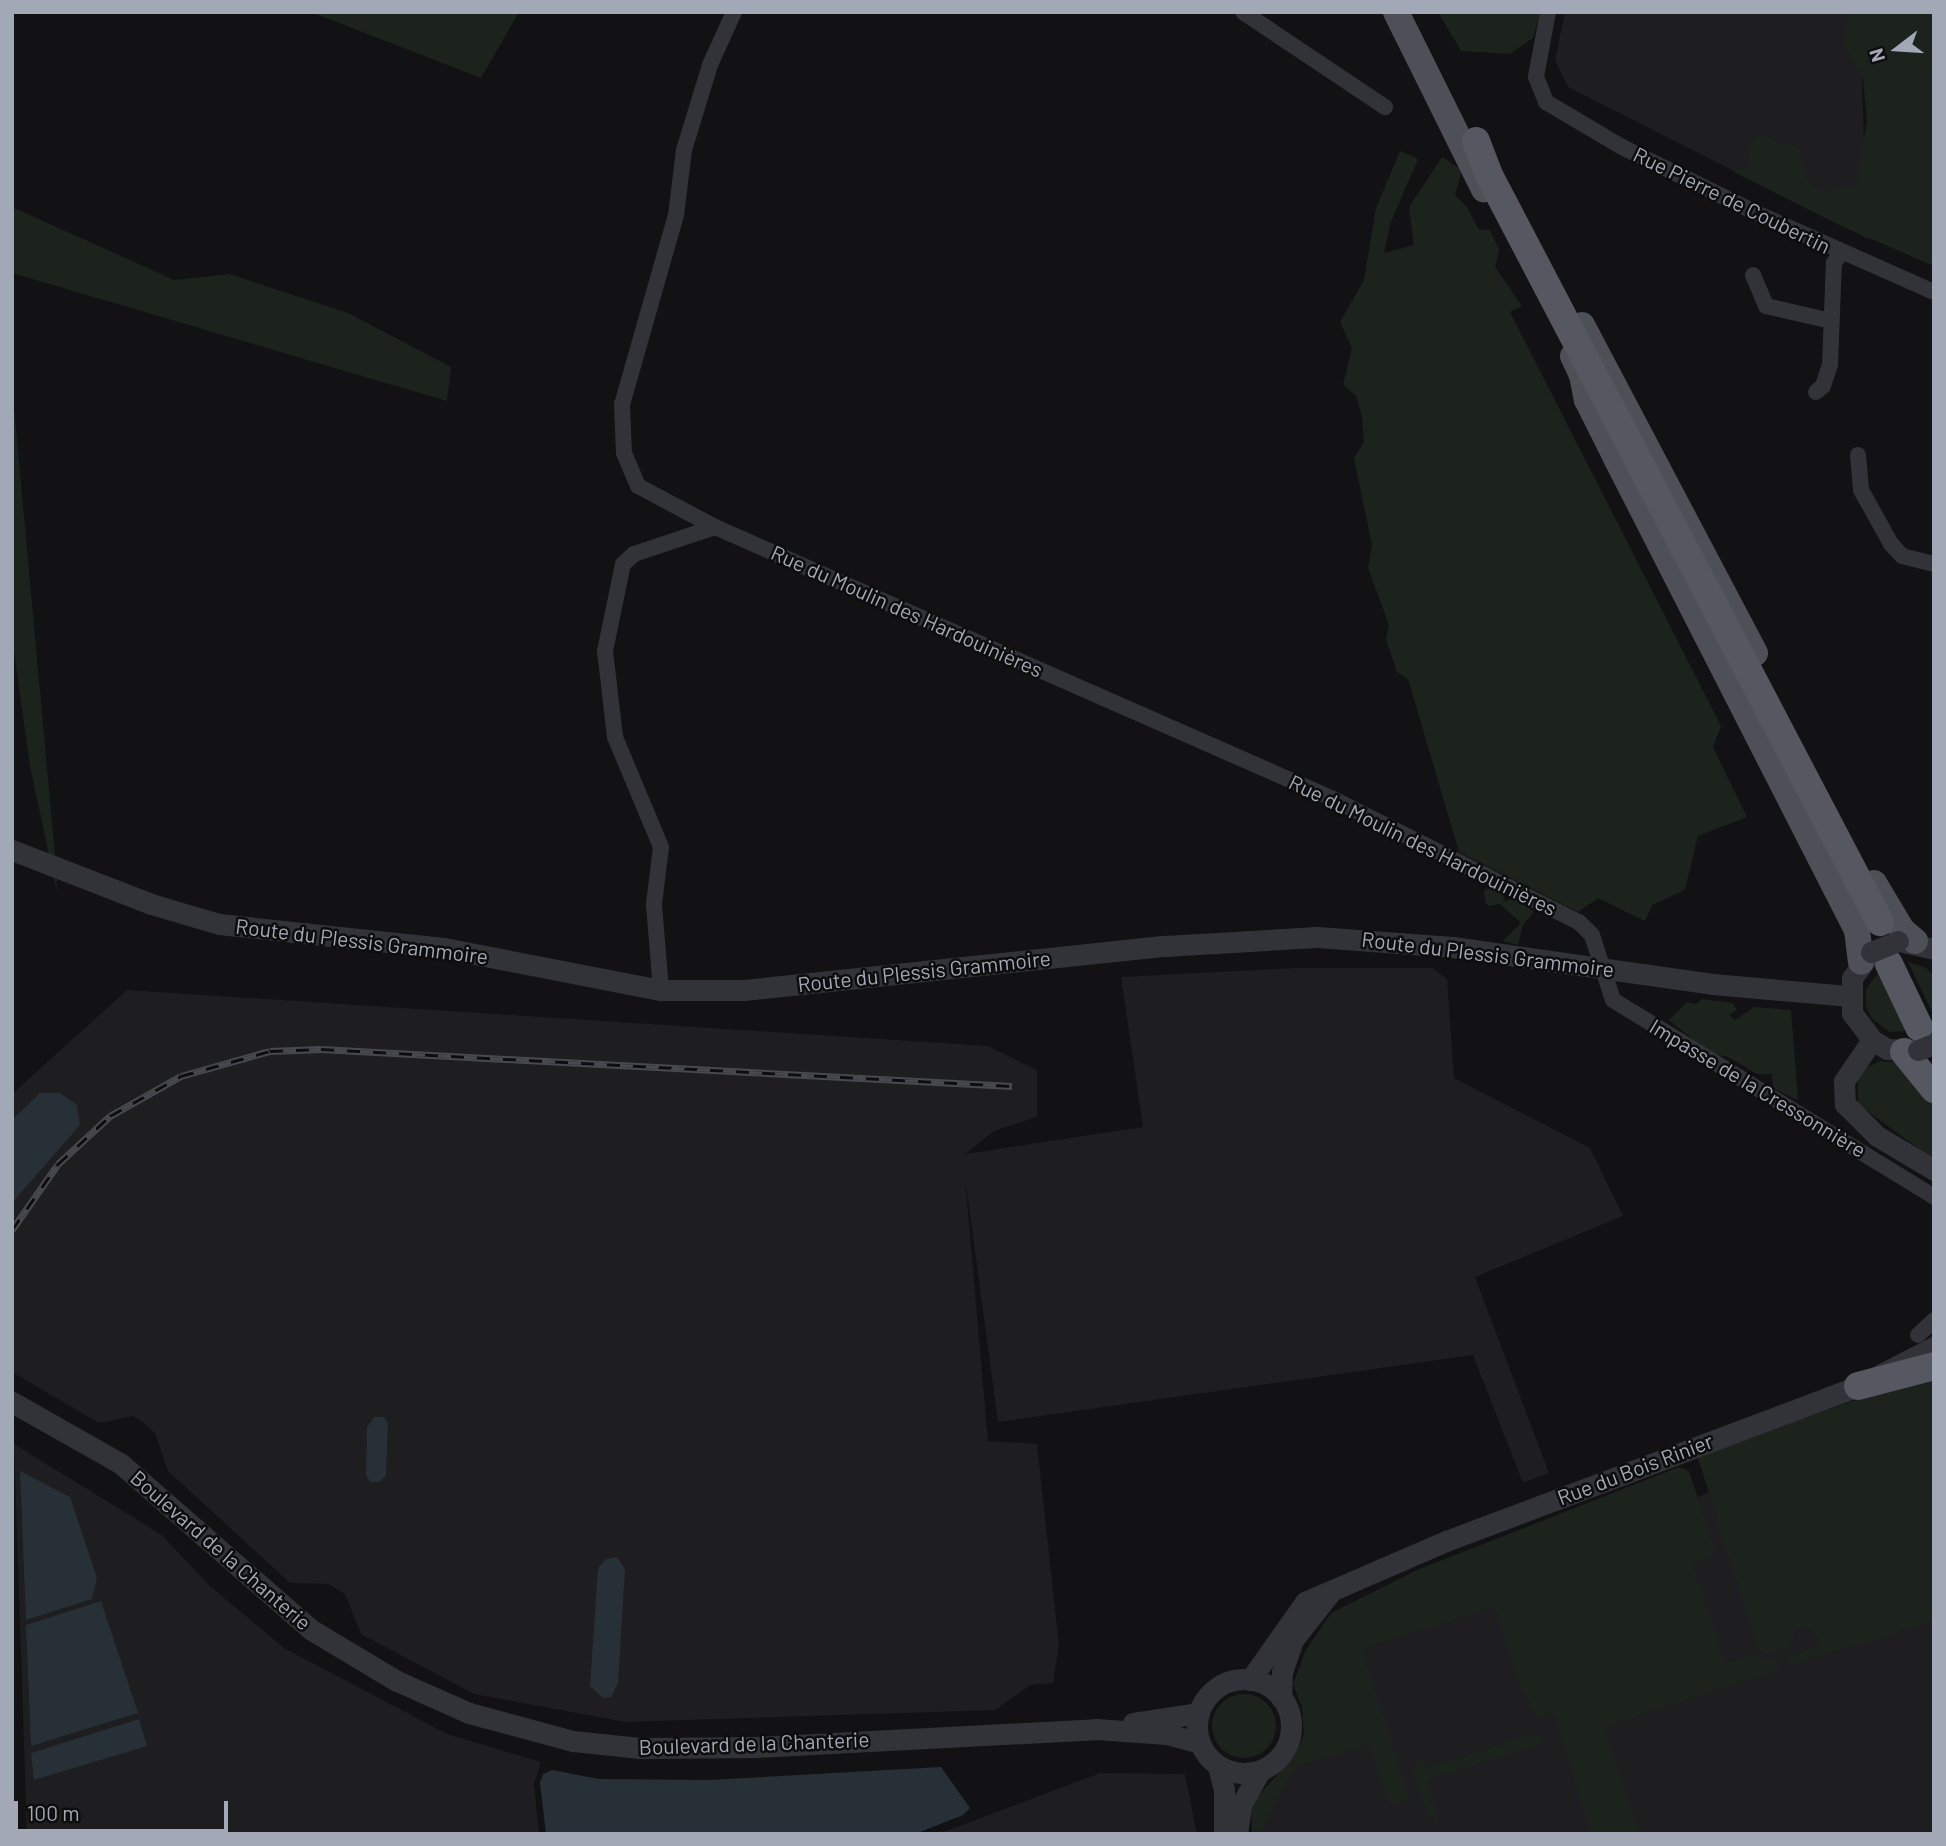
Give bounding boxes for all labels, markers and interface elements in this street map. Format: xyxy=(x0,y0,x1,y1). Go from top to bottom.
north arrow xyxy=(1862,14,1932,84)
text: N xyxy=(1864,46,1889,65)
street label: Rue Pierre de Coubertin xyxy=(1629,141,1835,259)
street label: Rue du Moulin des Hardouinières xyxy=(767,540,1047,682)
street label: Rue du Moulin des Hardouinières xyxy=(1285,769,1561,921)
street label: Route du Plessis Grammoire xyxy=(234,913,490,969)
street label: Route du Plessis Grammoire xyxy=(1360,926,1616,982)
street label: Route du Plessis Grammoire xyxy=(796,945,1052,997)
street label: Impasse de la Cressonnière xyxy=(1645,1013,1871,1163)
street label: Rue du Bois Rinier xyxy=(1554,1428,1716,1510)
street label: Boulevard de la Chanterie xyxy=(126,1465,316,1635)
street label: Boulevard de la Chanterie xyxy=(638,1726,870,1760)
scale bar xyxy=(18,1786,231,1830)
text: 100 m xyxy=(27,1800,80,1825)

